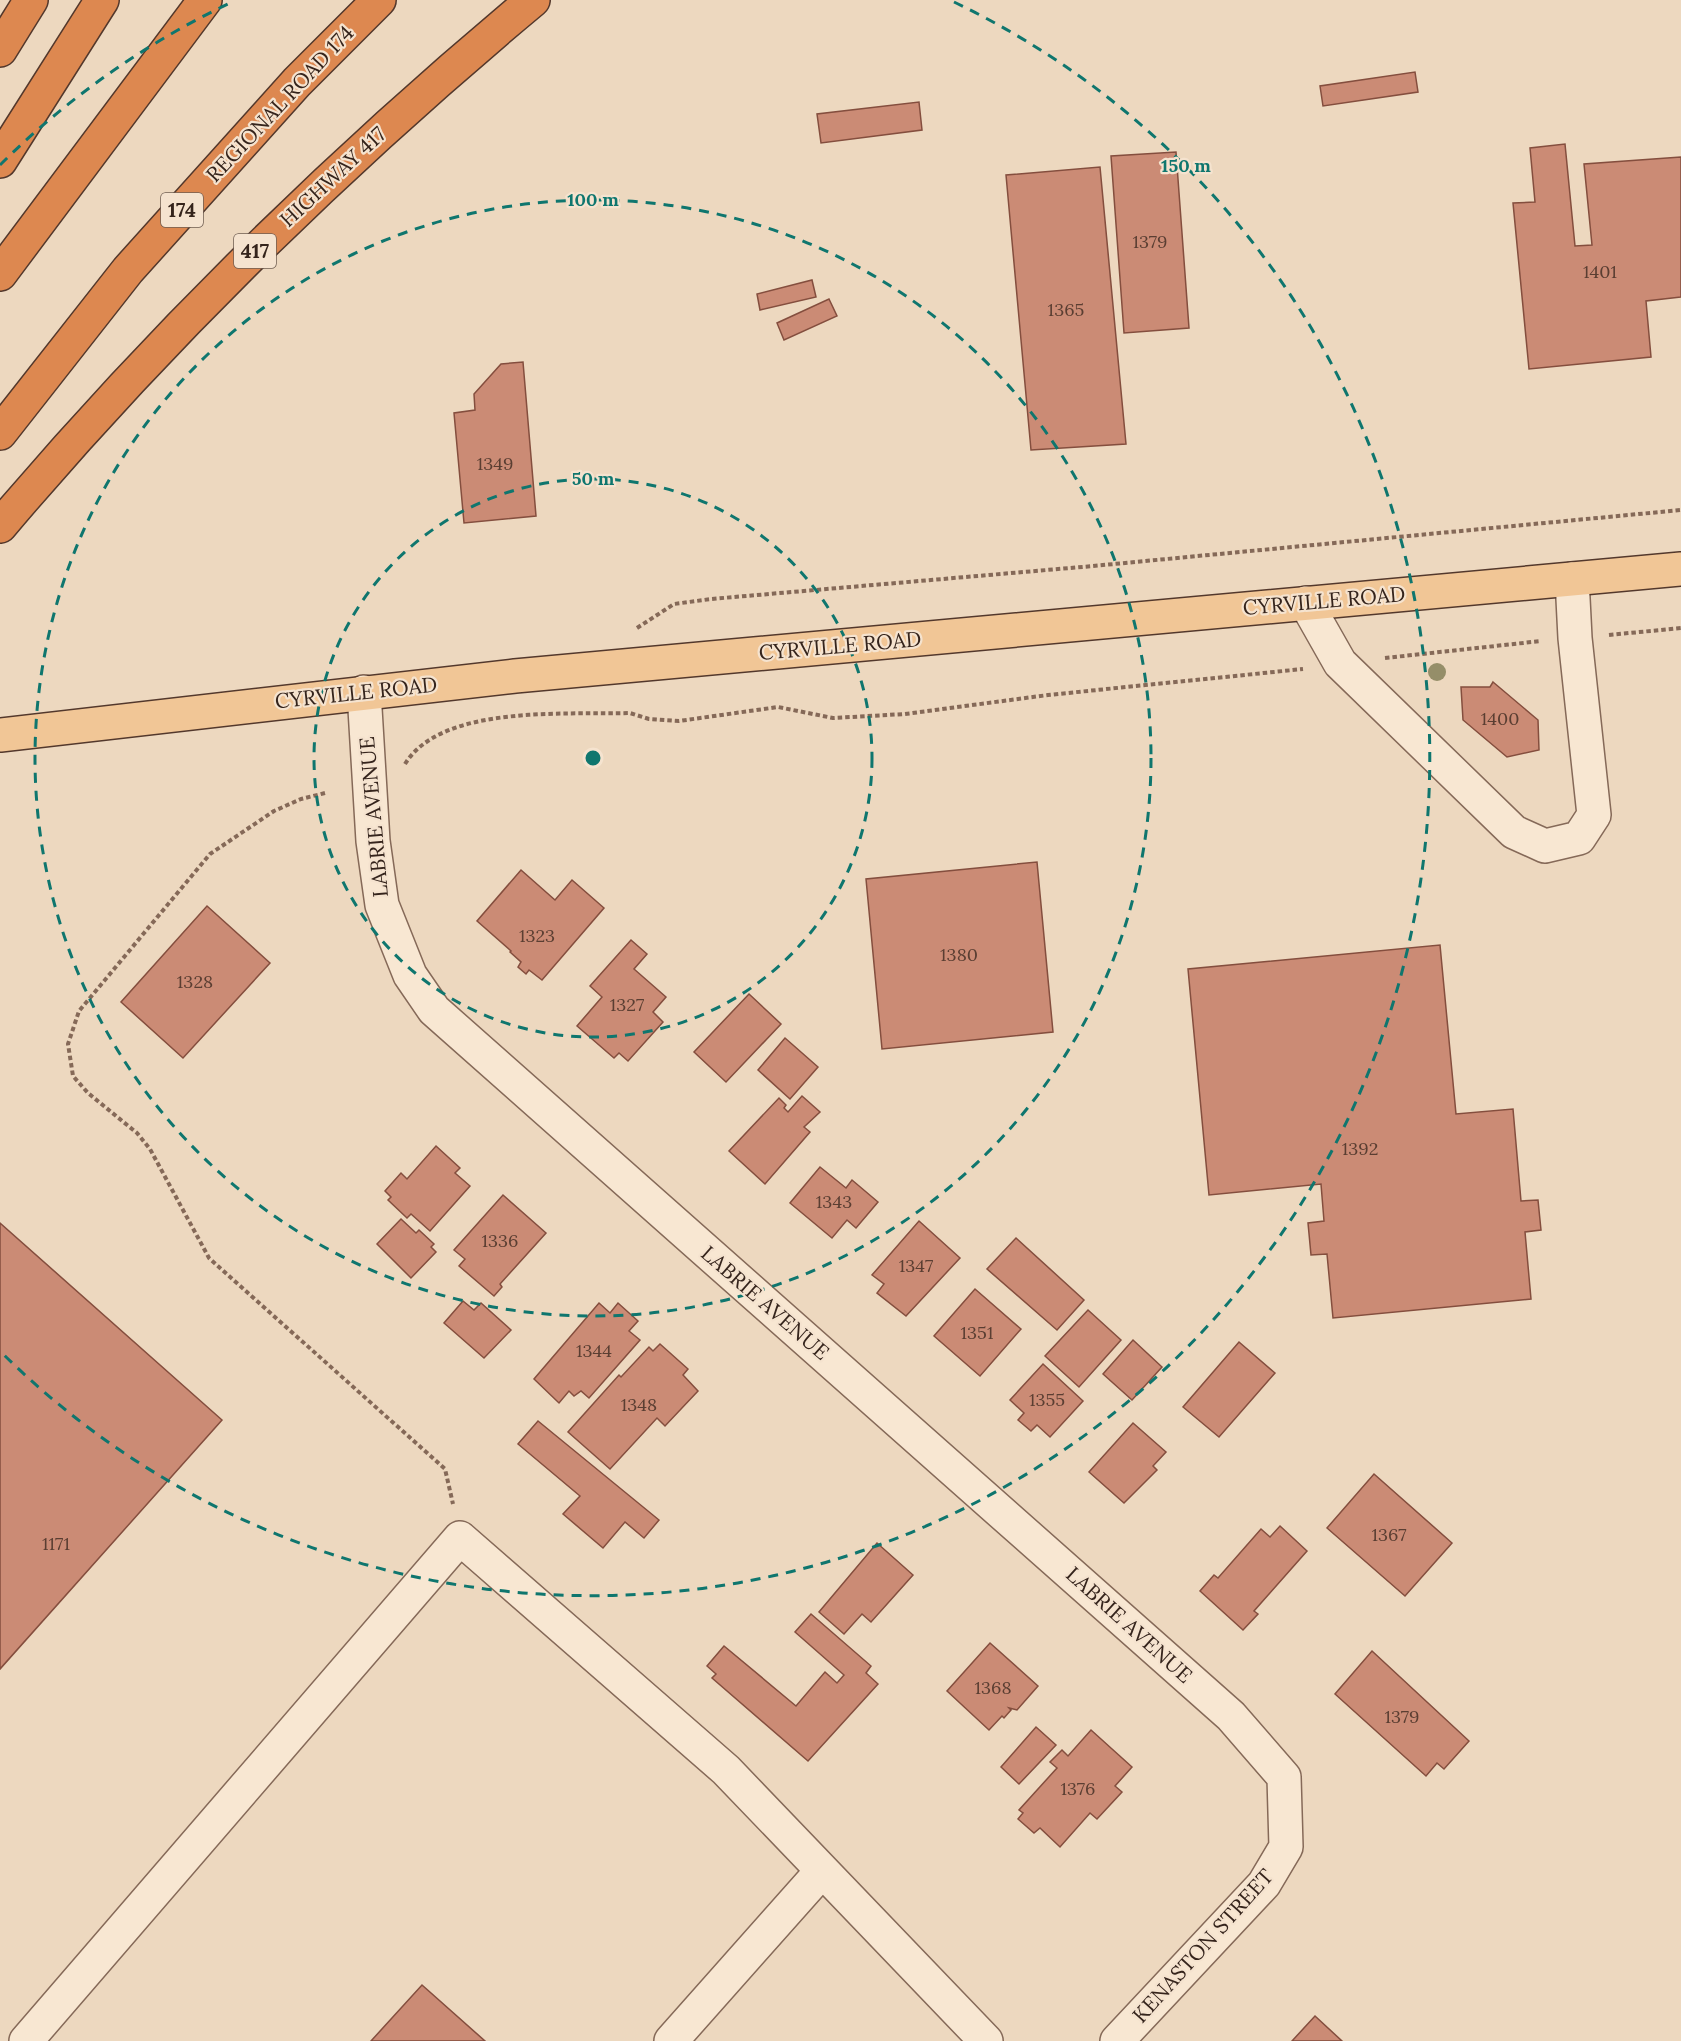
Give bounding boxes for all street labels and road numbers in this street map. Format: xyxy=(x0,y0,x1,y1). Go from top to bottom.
street label: REGIONAL ROAD 174 xyxy=(200,20,359,188)
street label: HIGHWAY 417 xyxy=(274,120,392,233)
road number: 174 xyxy=(161,193,203,227)
road number: 417 xyxy=(234,234,276,268)
street label: CYRVILLE ROAD xyxy=(1242,580,1406,621)
street label: CYRVILLE ROAD xyxy=(758,625,922,666)
street label: CYRVILLE ROAD xyxy=(273,671,438,714)
street label: LABRIE AVENUE xyxy=(353,736,394,899)
street label: LABRIE AVENUE xyxy=(696,1240,835,1366)
street label: LABRIE AVENUE xyxy=(1060,1561,1198,1689)
street label: KENASTON STREET xyxy=(1126,1863,1279,2028)

